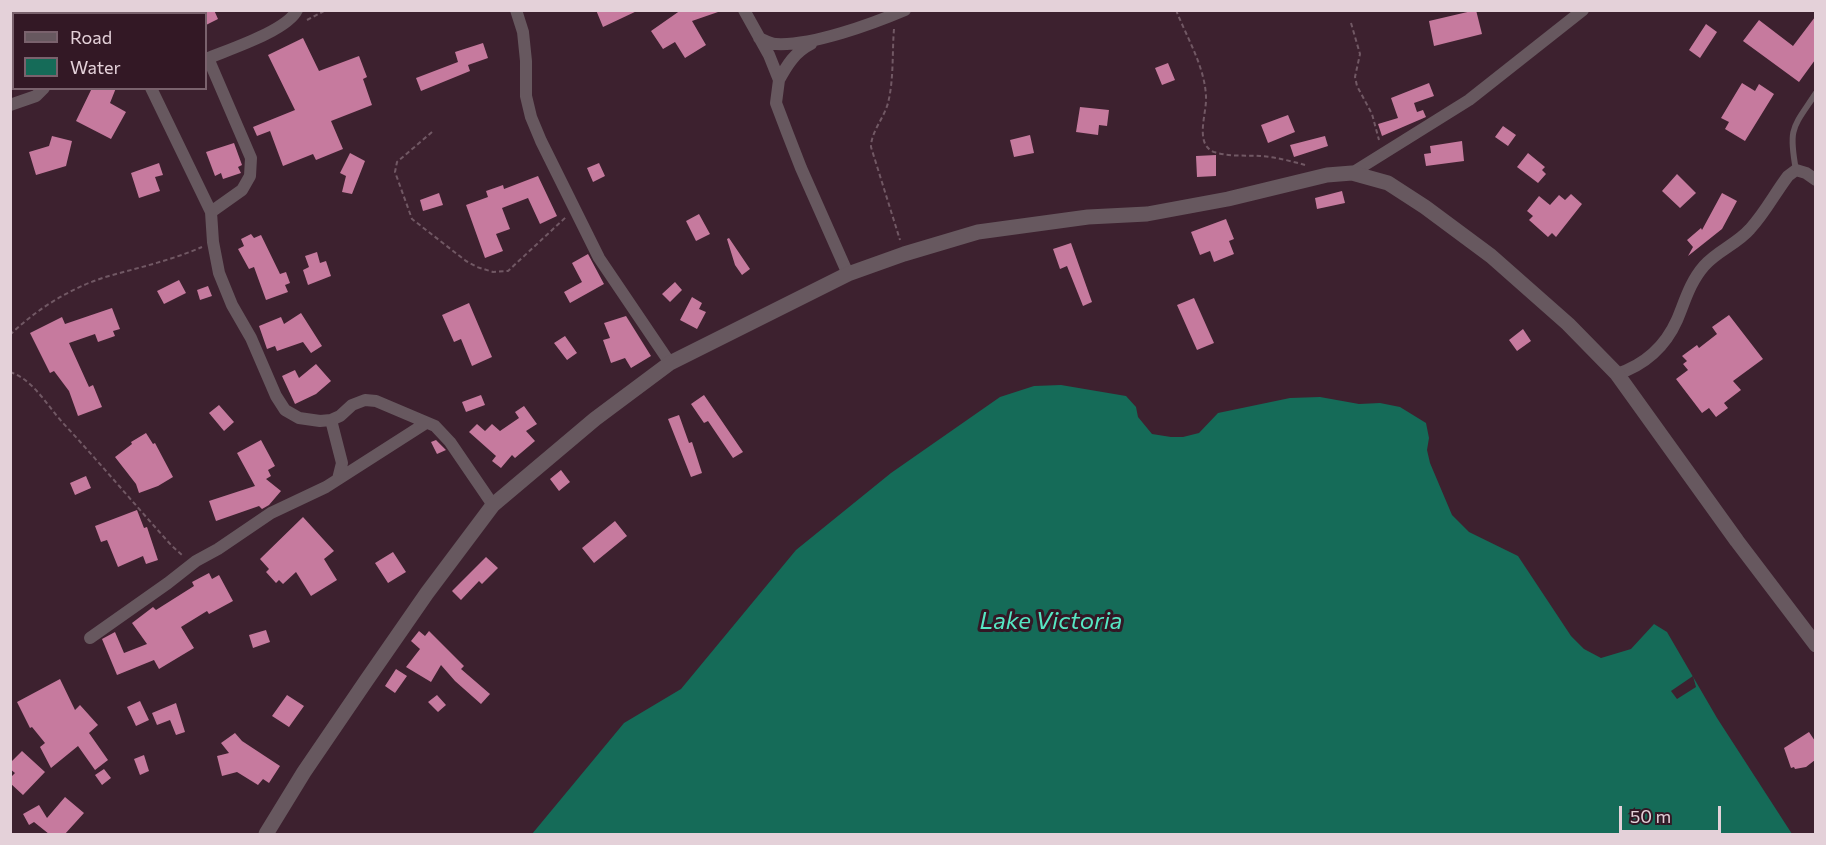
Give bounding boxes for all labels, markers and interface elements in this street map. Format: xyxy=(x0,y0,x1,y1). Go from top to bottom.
legend xyxy=(12,12,207,90)
text: Road xyxy=(70,26,112,48)
text: Water xyxy=(70,56,121,78)
water label: Lake Victoria xyxy=(980,607,1122,635)
scale bar xyxy=(1622,794,1724,832)
text: 50 m xyxy=(1630,805,1671,827)

